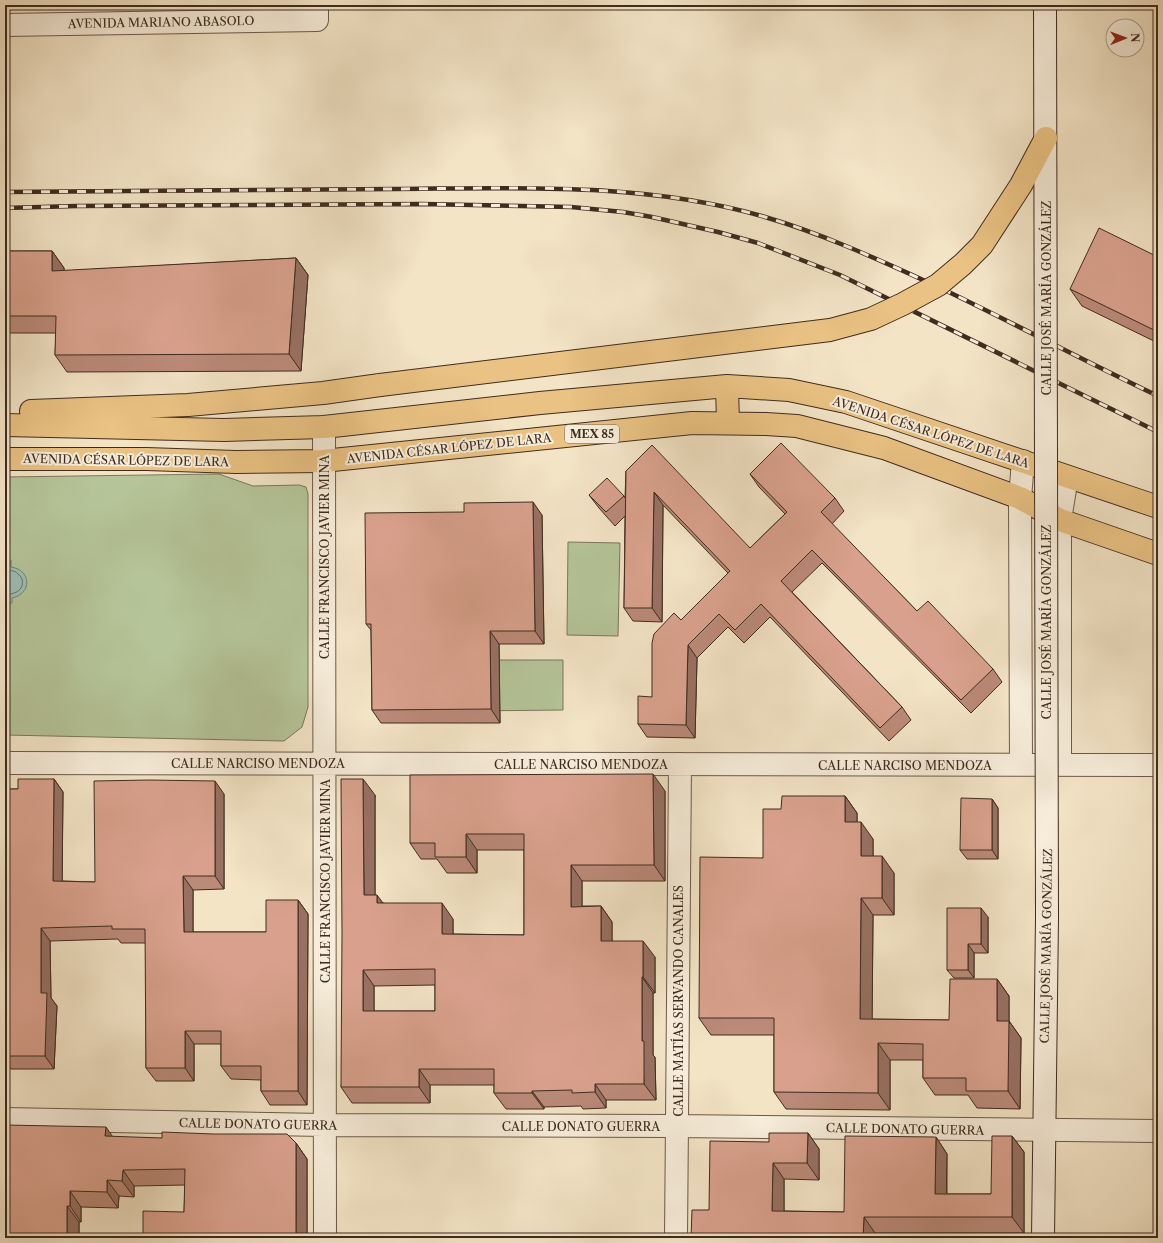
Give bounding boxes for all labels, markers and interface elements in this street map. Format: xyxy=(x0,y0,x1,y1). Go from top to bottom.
street label: AVENIDA MARIANO ABASOLO xyxy=(67,13,254,31)
north arrow xyxy=(1105,18,1145,58)
text: N xyxy=(1128,33,1142,43)
street label: CALLE JOSÉ MARÍA GONZÁLEZ xyxy=(1038,201,1054,395)
street label: AVENIDA CÉSAR LÓPEZ DE LARA xyxy=(830,392,1033,471)
road number: MEX 85 xyxy=(565,425,619,443)
street label: AVENIDA CÉSAR LÓPEZ DE LARA xyxy=(345,429,553,466)
street label: AVENIDA CÉSAR LÓPEZ DE LARA xyxy=(22,450,230,469)
street label: CALLE FRANCISCO JAVIER MINA xyxy=(317,454,332,659)
street label: CALLE JOSÉ MARÍA GONZÁLEZ xyxy=(1038,525,1054,719)
street label: CALLE NARCISO MENDOZA xyxy=(171,756,346,771)
street label: CALLE NARCISO MENDOZA xyxy=(494,757,669,772)
street label: CALLE NARCISO MENDOZA xyxy=(818,758,993,773)
street label: CALLE FRANCISCO JAVIER MINA xyxy=(318,778,333,983)
street label: CALLE JOSÉ MARÍA GONZÁLEZ xyxy=(1036,848,1055,1044)
street label: CALLE MATÍAS SERVANDO CANALES xyxy=(670,885,686,1117)
street label: CALLE DONATO GUERRA xyxy=(179,1115,339,1133)
street label: CALLE DONATO GUERRA xyxy=(502,1119,661,1134)
street label: CALLE DONATO GUERRA xyxy=(826,1120,986,1138)

